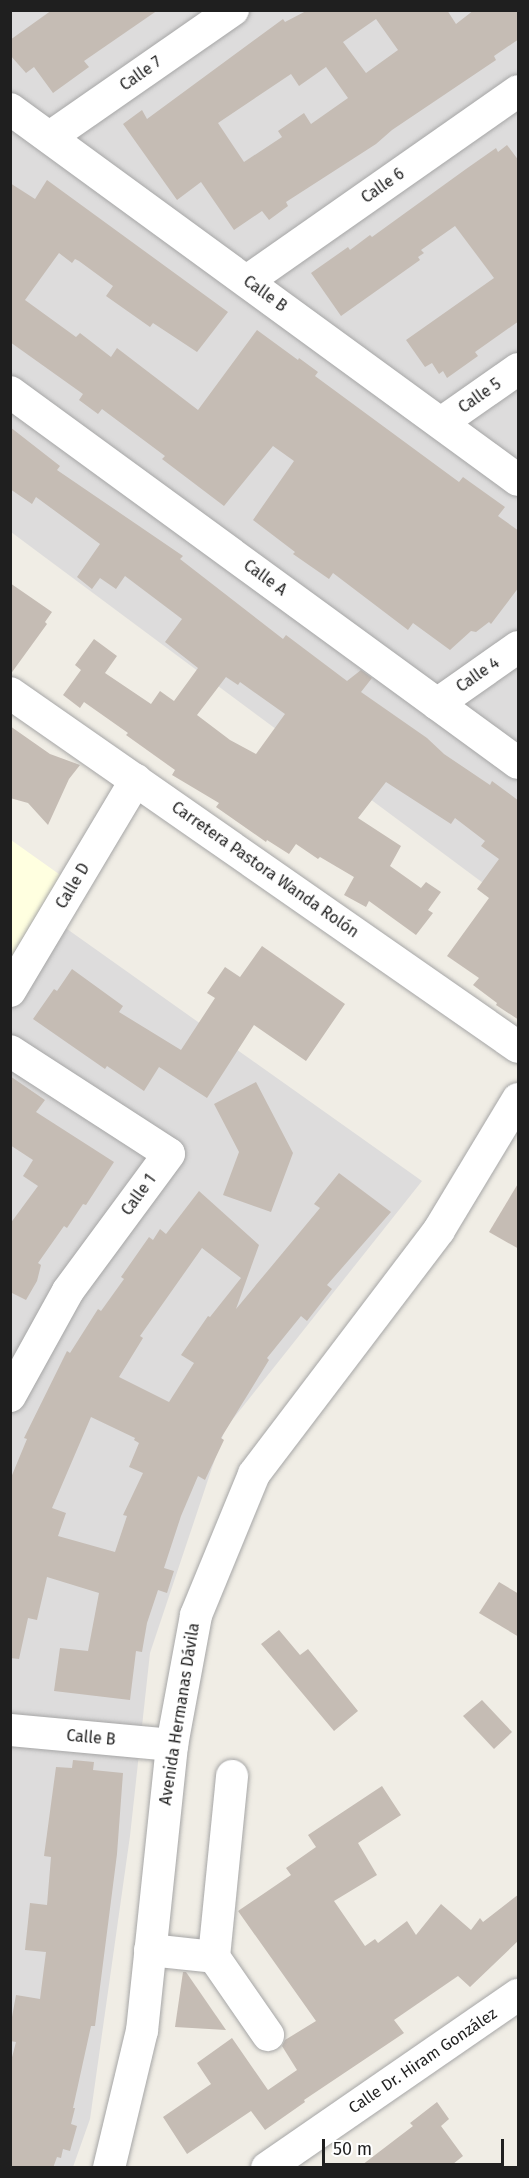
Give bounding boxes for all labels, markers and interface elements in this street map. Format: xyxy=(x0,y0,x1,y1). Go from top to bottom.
street label: Calle 7 xyxy=(116,53,166,95)
street label: Calle 6 xyxy=(358,164,408,208)
street label: Calle B xyxy=(239,272,291,316)
street label: Calle 5 xyxy=(455,374,505,418)
street label: Calle A xyxy=(240,556,290,600)
street label: Calle 4 xyxy=(453,653,503,697)
street label: Carretera Pastora Wanda Rolón xyxy=(168,798,362,942)
street label: Calle D xyxy=(52,860,94,912)
street label: Calle 1 xyxy=(118,1171,160,1219)
street label: Avenida Hermanas Dávila xyxy=(156,1622,204,1806)
street label: Calle B xyxy=(66,1726,116,1750)
street label: Calle Dr. Hiram González xyxy=(345,2004,501,2118)
scale bar xyxy=(325,2127,506,2165)
text: 50 m xyxy=(333,2138,372,2160)

